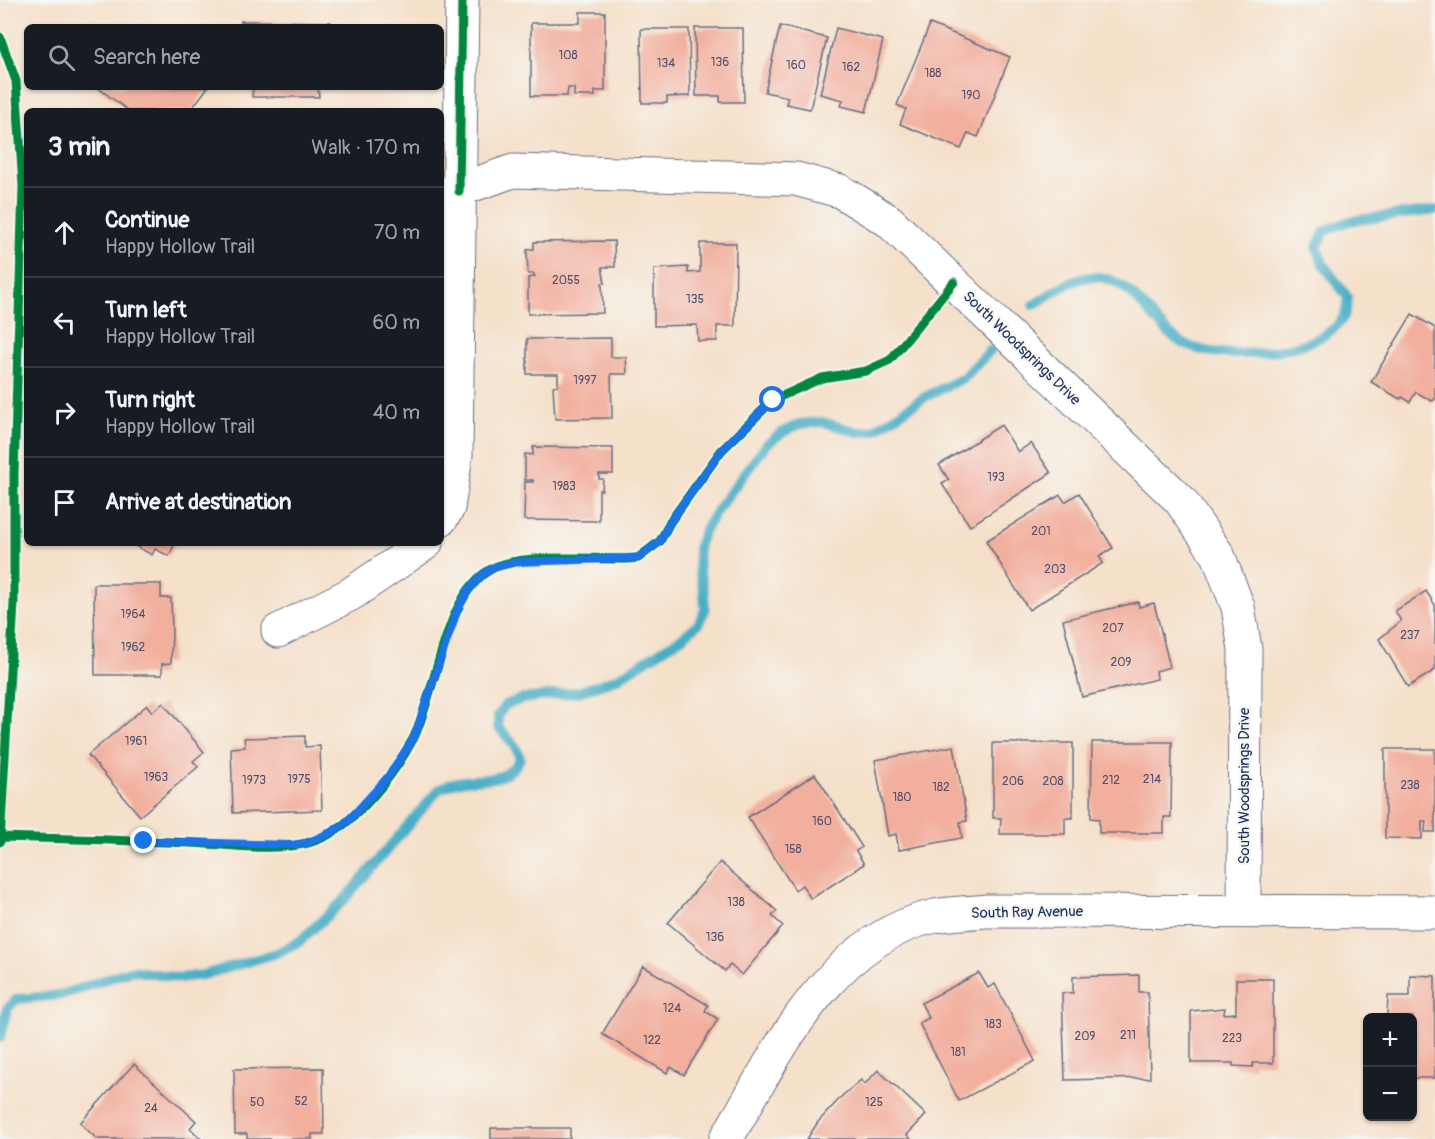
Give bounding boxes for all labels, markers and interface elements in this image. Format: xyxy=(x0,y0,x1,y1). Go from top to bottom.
search box xyxy=(24,24,444,90)
icon: search xyxy=(45,41,78,74)
text: Search here xyxy=(93,43,200,71)
house number: 108 xyxy=(559,48,577,63)
house number: 136 xyxy=(711,55,729,70)
house number: 134 xyxy=(657,56,675,71)
house number: 160 xyxy=(786,58,806,73)
house number: 162 xyxy=(842,60,860,75)
house number: 188 xyxy=(925,66,941,81)
house number: 190 xyxy=(961,88,981,103)
text: 3 min xyxy=(48,131,110,163)
text: Walk · 170 m xyxy=(311,135,420,160)
text: Continue xyxy=(105,206,189,234)
icon: ahead xyxy=(48,216,81,249)
text: 70 m xyxy=(374,220,420,245)
text: Happy Hollow Trail xyxy=(105,234,255,259)
house number: 2055 xyxy=(552,273,580,288)
street label: South Woodsprings Drive xyxy=(959,287,1085,410)
house number: 135 xyxy=(686,292,704,307)
text: Turn left xyxy=(105,296,187,324)
icon: left xyxy=(48,306,81,339)
text: 60 m xyxy=(373,310,420,335)
text: Happy Hollow Trail xyxy=(105,324,255,349)
house number: 1997 xyxy=(573,373,597,388)
text: Turn right xyxy=(105,386,195,414)
route start xyxy=(759,386,785,412)
icon: right xyxy=(48,396,81,429)
text: 40 m xyxy=(373,400,420,425)
text: Happy Hollow Trail xyxy=(105,414,255,439)
house number: 193 xyxy=(987,470,1005,485)
house number: 1983 xyxy=(552,479,576,494)
icon: arrive xyxy=(48,486,81,519)
text: Arrive at destination xyxy=(105,488,291,516)
house number: 201 xyxy=(1031,524,1051,539)
house number: 203 xyxy=(1044,562,1066,577)
house number: 1964 xyxy=(121,607,145,622)
house number: 207 xyxy=(1102,621,1124,636)
house number: 237 xyxy=(1400,628,1420,643)
house number: 1962 xyxy=(121,640,146,655)
house number: 209 xyxy=(1110,655,1132,670)
street label: South Woodsprings Drive xyxy=(1235,707,1254,864)
house number: 1961 xyxy=(125,734,147,749)
house number: 1963 xyxy=(144,770,169,785)
house number: 1975 xyxy=(287,772,311,787)
house number: 214 xyxy=(1143,772,1161,787)
house number: 1973 xyxy=(242,773,266,788)
house number: 212 xyxy=(1102,773,1120,788)
house number: 206 xyxy=(1002,774,1024,789)
house number: 208 xyxy=(1043,774,1063,789)
house number: 238 xyxy=(1400,778,1420,793)
house number: 182 xyxy=(932,780,950,795)
house number: 180 xyxy=(893,790,911,805)
house number: 160 xyxy=(812,814,832,829)
route end xyxy=(130,827,156,853)
house number: 158 xyxy=(784,842,802,857)
house number: 138 xyxy=(727,895,745,910)
street label: South Ray Avenue xyxy=(971,902,1084,923)
house number: 136 xyxy=(706,930,724,945)
house number: 124 xyxy=(663,1001,681,1016)
map controls xyxy=(1363,1013,1417,1121)
button: + xyxy=(1363,1013,1417,1067)
house number: 183 xyxy=(984,1017,1002,1032)
house number: 211 xyxy=(1120,1028,1136,1043)
house number: 209 xyxy=(1074,1029,1096,1044)
house number: 223 xyxy=(1222,1031,1242,1046)
house number: 122 xyxy=(643,1033,661,1048)
house number: 181 xyxy=(950,1045,966,1060)
button: − xyxy=(1363,1067,1417,1121)
house number: 52 xyxy=(294,1094,308,1109)
house number: 50 xyxy=(250,1095,264,1110)
house number: 125 xyxy=(865,1095,883,1110)
house number: 24 xyxy=(144,1101,158,1116)

